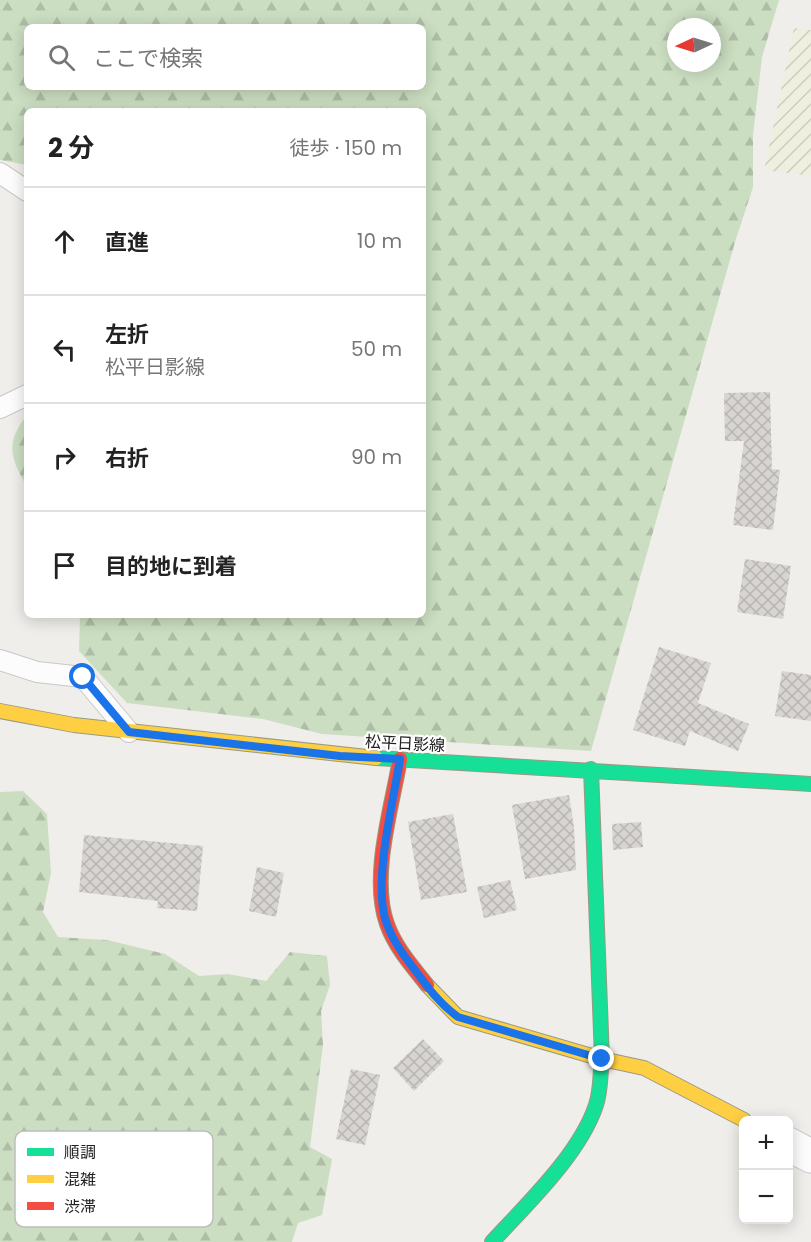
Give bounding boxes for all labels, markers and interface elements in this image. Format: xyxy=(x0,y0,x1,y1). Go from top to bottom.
north arrow xyxy=(667,18,721,72)
search box xyxy=(24,24,426,90)
icon: search xyxy=(45,41,78,74)
text: ここで検索 xyxy=(93,43,203,74)
text: 2 分 xyxy=(48,130,94,166)
text: 徒歩 · 150 m xyxy=(290,134,402,162)
icon: ahead xyxy=(48,225,81,258)
text: 直進 xyxy=(105,227,149,258)
text: 10 m xyxy=(357,227,402,255)
text: 左折 xyxy=(105,319,149,350)
icon: left xyxy=(48,333,81,366)
text: 50 m xyxy=(351,335,402,363)
text: 松平日影線 xyxy=(105,353,205,381)
icon: right xyxy=(48,441,81,474)
text: 右折 xyxy=(105,443,149,474)
text: 90 m xyxy=(351,443,402,471)
icon: arrive xyxy=(48,549,81,582)
text: 目的地に到着 xyxy=(105,551,237,582)
route start xyxy=(69,663,95,689)
street label: 松平日影線 xyxy=(364,730,446,757)
route end xyxy=(588,1045,614,1071)
map controls xyxy=(739,1116,793,1224)
button: + xyxy=(739,1116,793,1170)
legend xyxy=(15,1131,213,1227)
text: 順調 xyxy=(64,1141,96,1164)
text: 混雑 xyxy=(64,1168,96,1191)
button: − xyxy=(739,1170,793,1224)
text: 渋滞 xyxy=(64,1195,96,1218)

